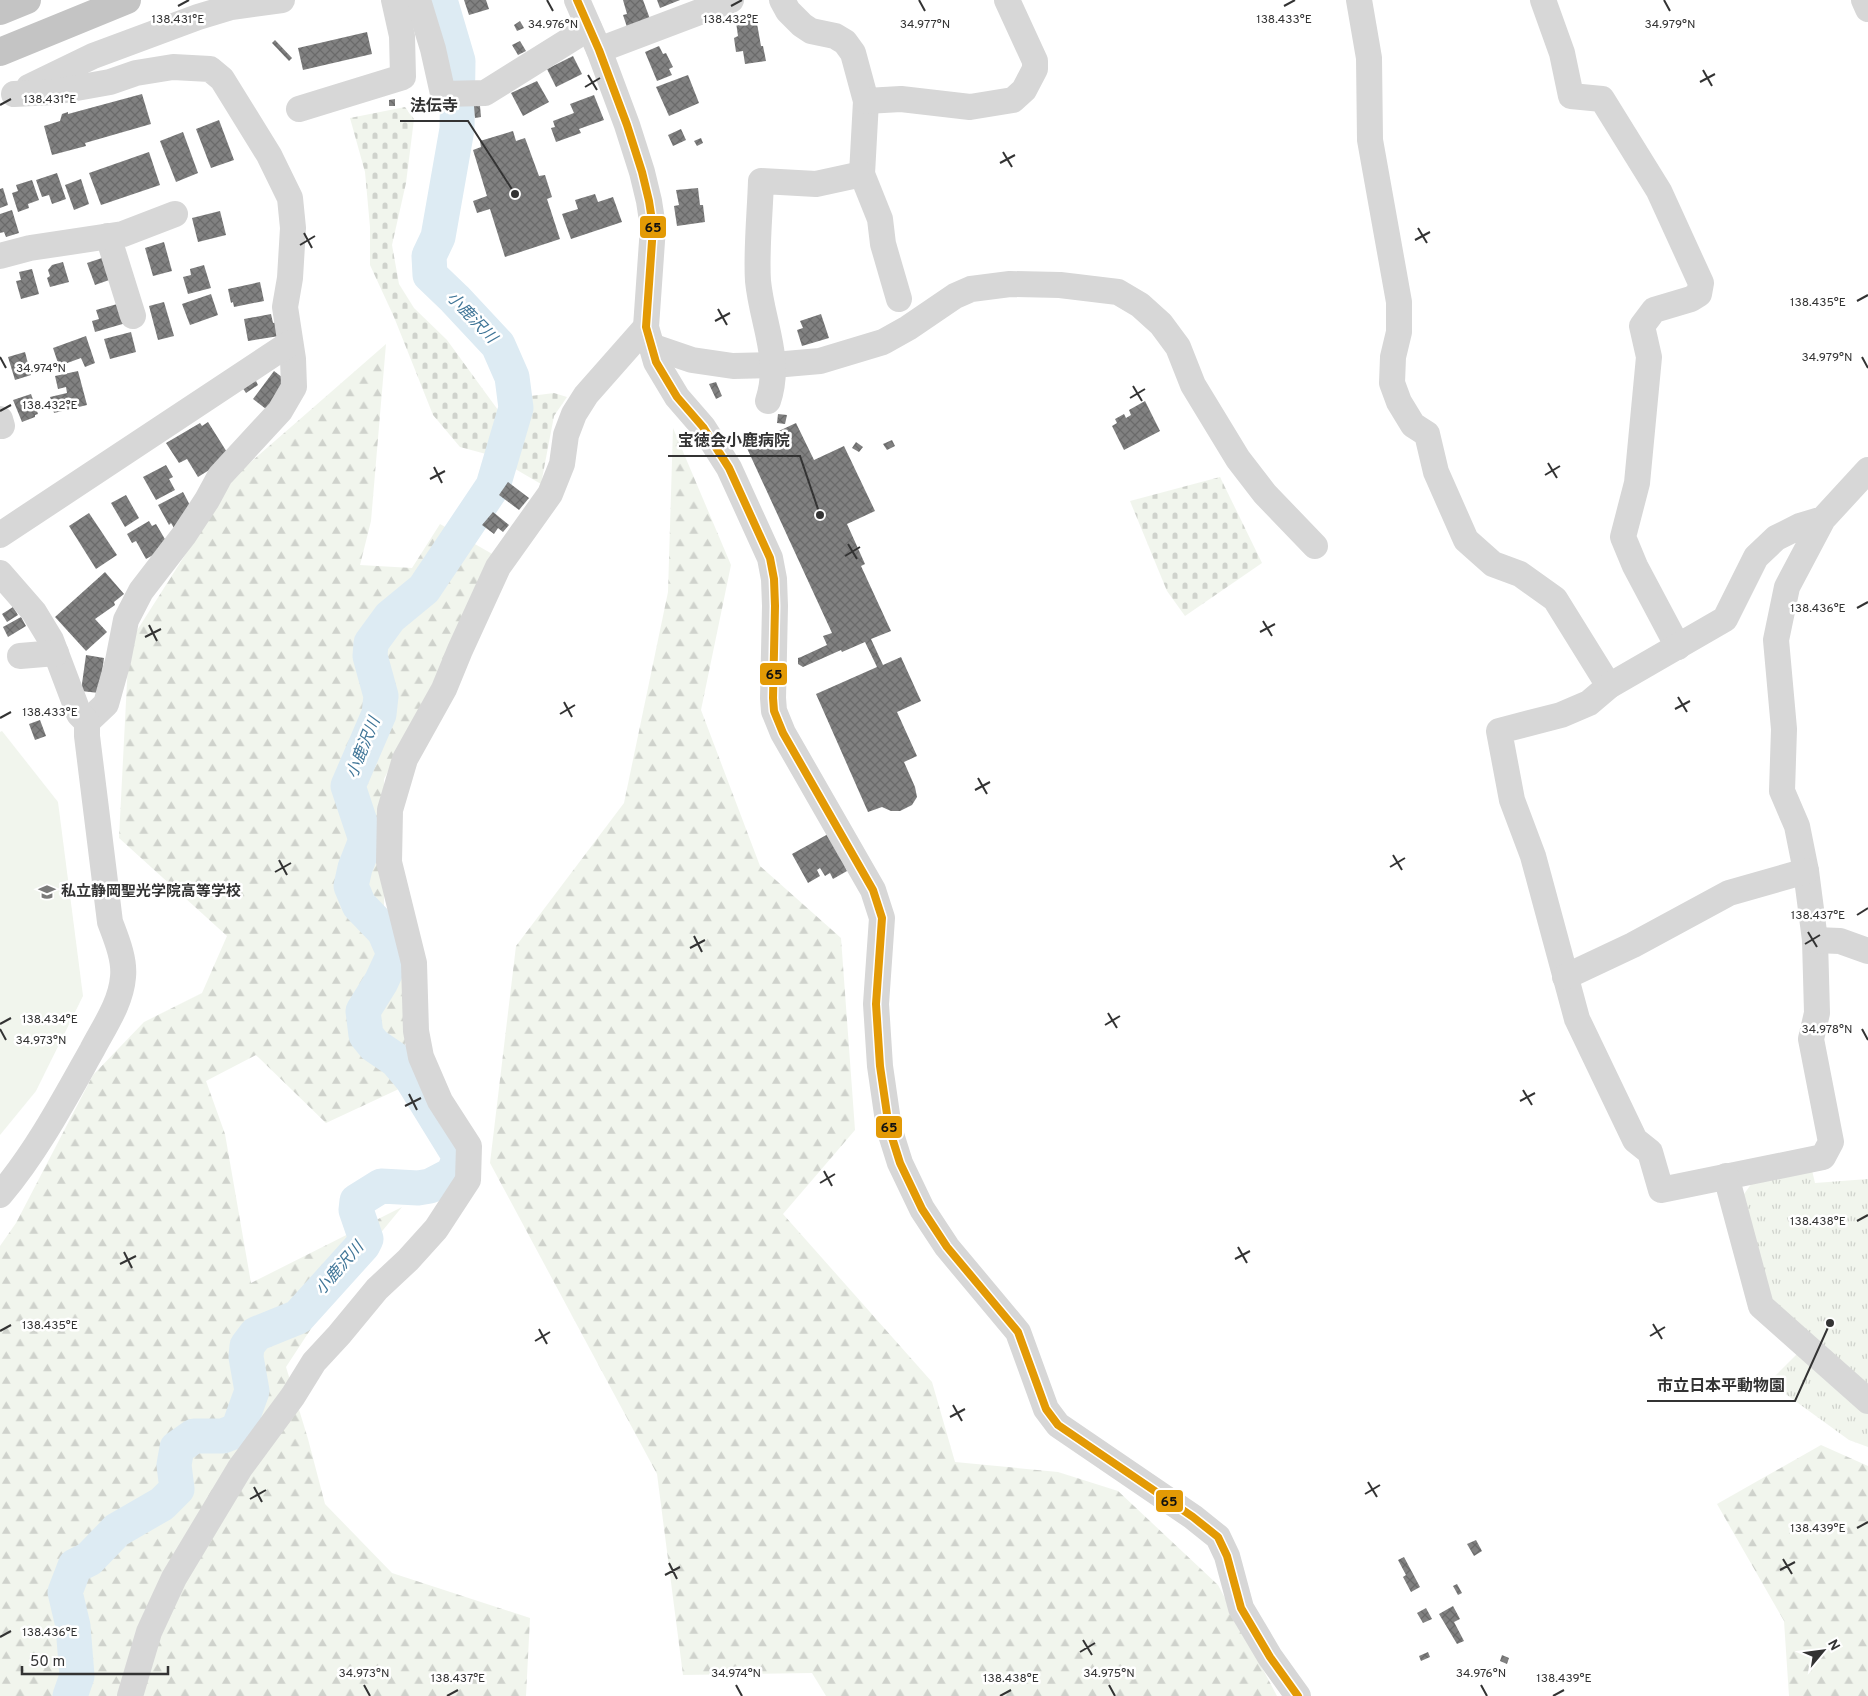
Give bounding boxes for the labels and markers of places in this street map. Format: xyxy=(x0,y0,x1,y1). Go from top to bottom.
callout: 法伝寺 xyxy=(400,90,468,121)
callout: 宝徳会小鹿病院 xyxy=(668,425,800,456)
school or university icon: 私立静岡聖光学院高等学校 xyxy=(37,882,57,902)
place label: 私立静岡聖光学院高等学校 xyxy=(61,883,241,902)
callout: 市立日本平動物園 xyxy=(1647,1370,1795,1401)

